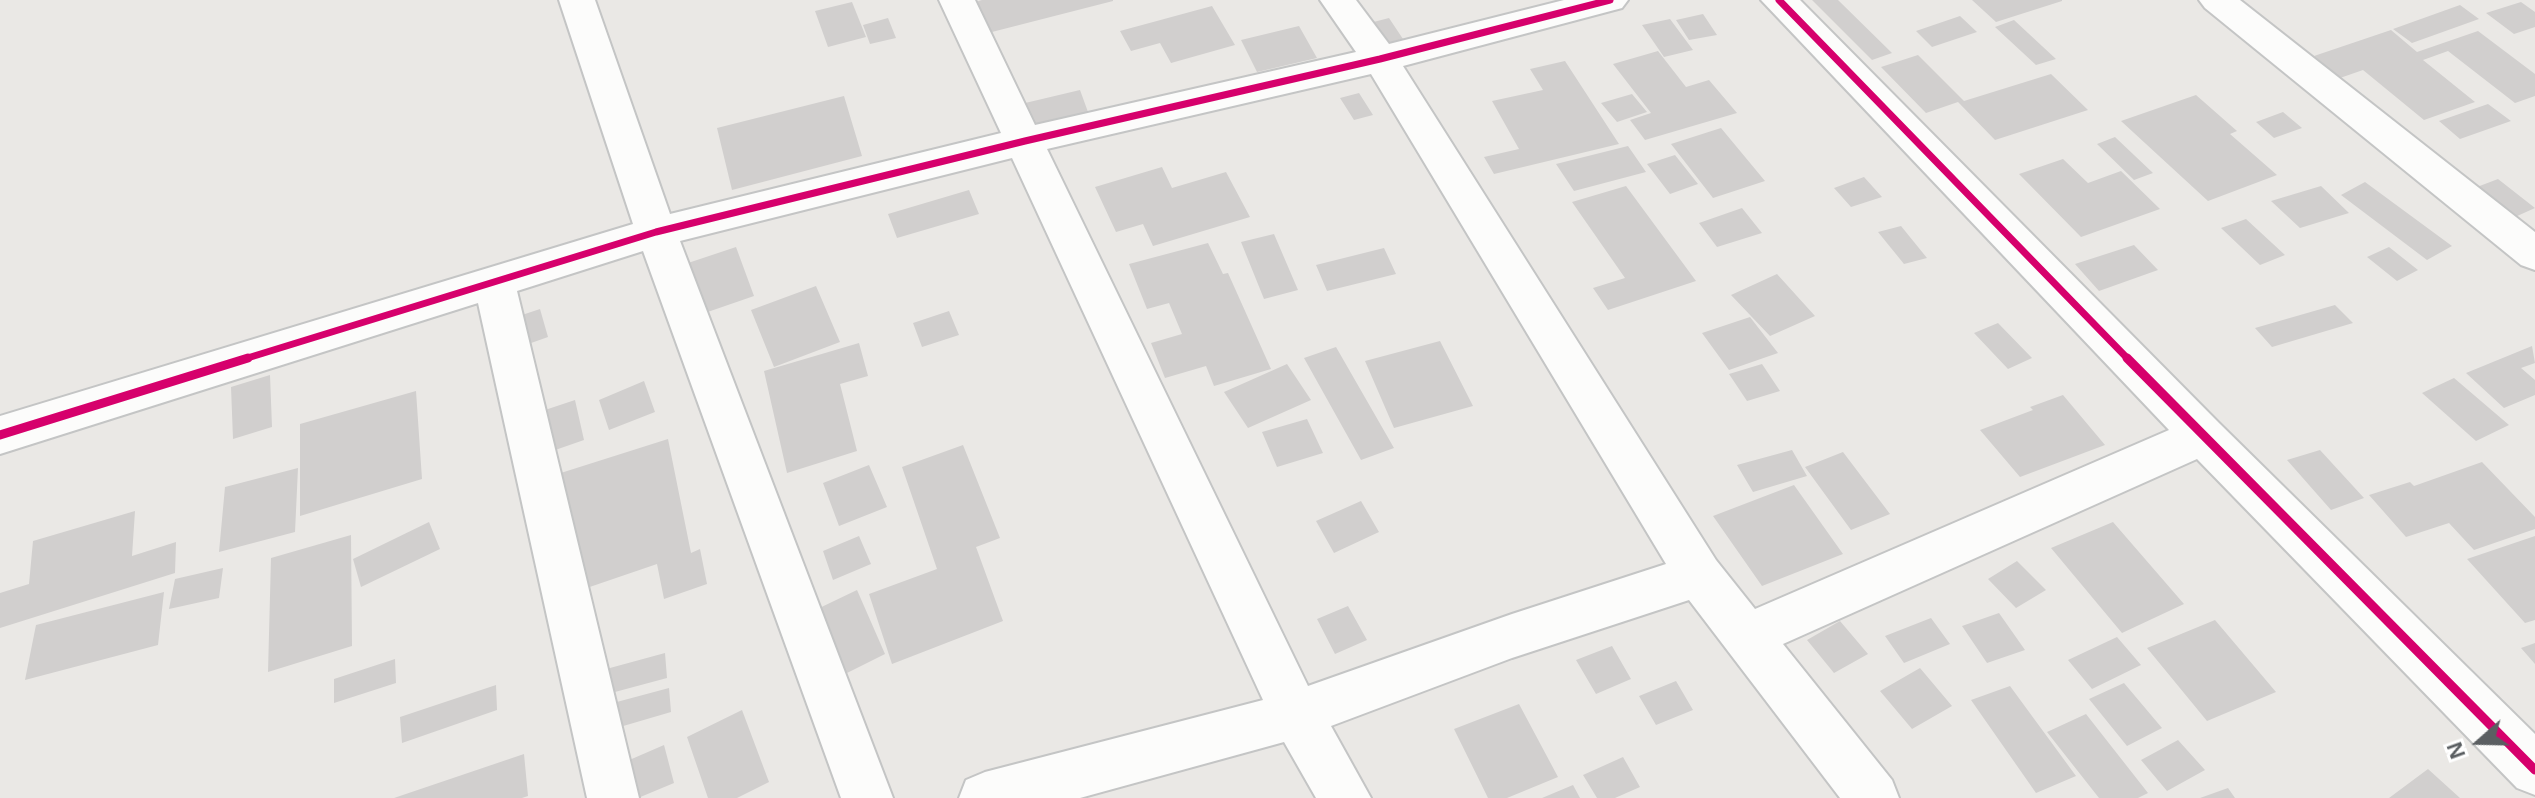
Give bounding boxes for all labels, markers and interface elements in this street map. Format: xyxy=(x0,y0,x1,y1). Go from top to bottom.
north arrow xyxy=(2439,702,2519,782)
text: N xyxy=(2442,739,2470,762)

